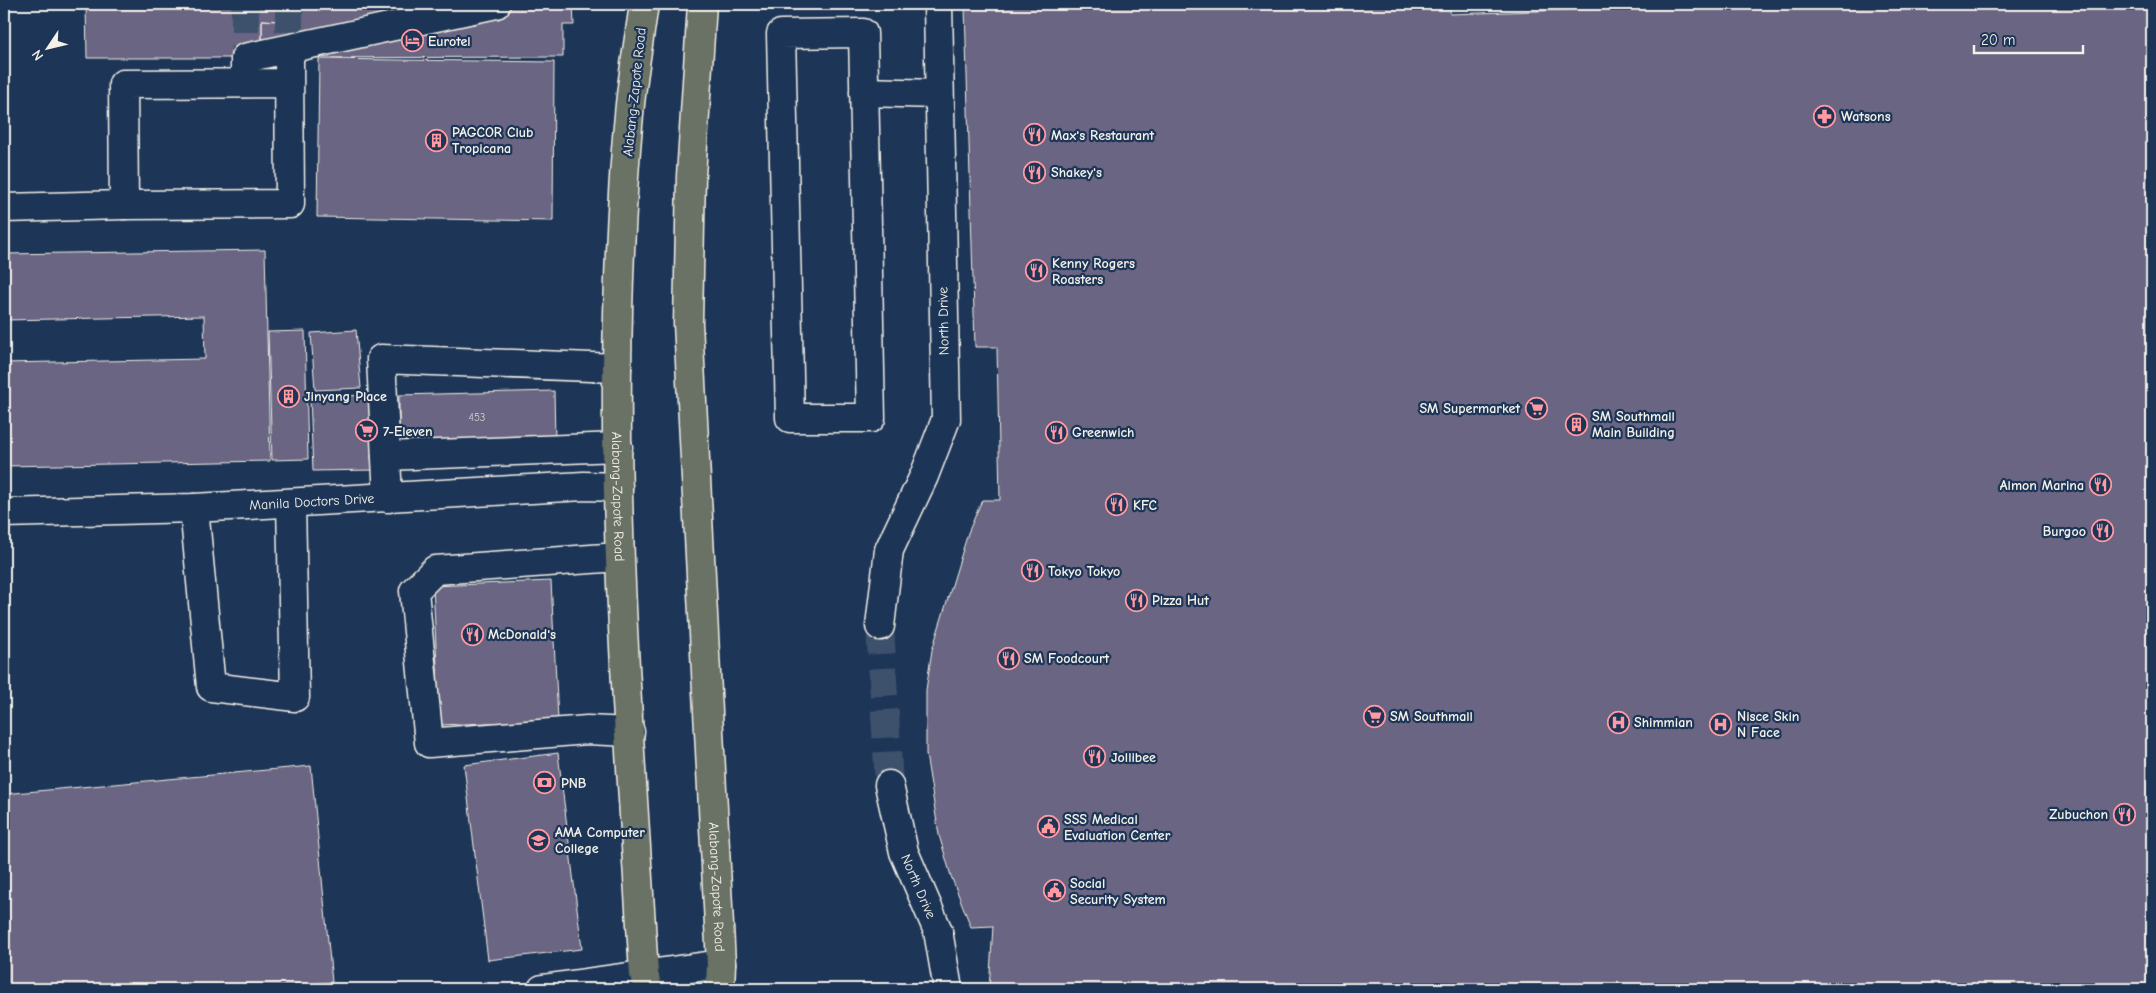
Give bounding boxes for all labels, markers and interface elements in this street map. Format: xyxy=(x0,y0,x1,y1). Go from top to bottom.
north arrow xyxy=(22,22,72,72)
scale bar xyxy=(1974,22,2082,54)
street label: Alabang-Zapote Road xyxy=(619,27,650,157)
hotel icon: Eurotel xyxy=(400,29,424,53)
text: 20 m xyxy=(1981,31,2015,49)
place label: Eurotel xyxy=(428,33,471,50)
text: N xyxy=(28,47,47,64)
pharmacy icon: Watsons xyxy=(1813,104,1837,128)
place label: Watsons xyxy=(1841,108,1891,125)
restaurant icon: Max's Restaurant xyxy=(1023,123,1047,147)
place label: PAGCOR Club Tropicana xyxy=(452,124,533,157)
place label: Max's Restaurant xyxy=(1051,127,1155,144)
building icon: PAGCOR Club Tropicana xyxy=(424,128,448,152)
restaurant icon: Shakey's xyxy=(1023,160,1047,184)
place label: Shakey's xyxy=(1051,164,1102,181)
place label: Kenny Rogers Roasters xyxy=(1052,255,1135,288)
restaurant icon: Kenny Rogers Roasters xyxy=(1024,259,1048,283)
street label: North Drive xyxy=(934,287,953,355)
building icon: Jinyang Place xyxy=(276,384,300,408)
place label: Jinyang Place xyxy=(304,388,387,405)
supermarket icon: SM Supermarket xyxy=(1524,396,1548,420)
place label: SM Supermarket xyxy=(1419,400,1520,417)
place label: SM Southmall Main Building xyxy=(1592,408,1675,441)
house number: 453 xyxy=(469,411,485,424)
building icon: SM Southmall Main Building xyxy=(1564,412,1588,436)
supermarket icon: 7-Eleven xyxy=(355,419,379,443)
restaurant icon: Greenwich xyxy=(1044,420,1068,444)
place label: 7-Eleven xyxy=(383,423,433,440)
place label: Greenwich xyxy=(1072,424,1135,441)
street label: Alabang-Zapote Road xyxy=(608,432,628,562)
restaurant icon: Almon Marina xyxy=(2088,473,2112,497)
place label: Almon Marina xyxy=(2000,477,2084,494)
street label: Manila Doctors Drive xyxy=(249,490,375,514)
restaurant icon: KFC xyxy=(1105,493,1129,517)
place label: KFC xyxy=(1133,497,1157,514)
restaurant icon: Burgoo xyxy=(2090,519,2114,543)
place label: Burgoo xyxy=(2043,523,2086,540)
restaurant icon: Tokyo Tokyo xyxy=(1020,559,1044,583)
place label: Tokyo Tokyo xyxy=(1048,563,1120,580)
restaurant icon: Pizza Hut xyxy=(1124,588,1148,612)
place label: Pizza Hut xyxy=(1152,592,1209,609)
restaurant icon: McDonald's xyxy=(460,622,484,646)
place label: McDonald's xyxy=(488,626,556,643)
restaurant icon: SM Foodcourt xyxy=(996,646,1020,670)
place label: SM Foodcourt xyxy=(1024,650,1110,667)
supermarket icon: SM Southmall xyxy=(1362,704,1386,728)
place label: SM Southmall xyxy=(1390,708,1473,725)
place label: Nisce Skin N Face xyxy=(1737,708,1799,741)
hospital icon: Shimmian xyxy=(1606,710,1630,734)
hospital icon: Nisce Skin N Face xyxy=(1709,712,1733,736)
place label: Shimmian xyxy=(1634,714,1693,731)
restaurant icon: Jollibee xyxy=(1083,745,1107,769)
place label: Jollibee xyxy=(1111,749,1156,766)
bank icon: PNB xyxy=(533,771,557,795)
place label: PNB xyxy=(561,775,587,792)
restaurant icon: Zubuchon xyxy=(2112,802,2136,826)
place label: Zubuchon xyxy=(2049,806,2108,823)
place label: SSS Medical Evaluation Center xyxy=(1064,811,1171,844)
public building icon: SSS Medical Evaluation Center xyxy=(1036,815,1060,839)
street label: Alabang-Zapote Road xyxy=(705,822,728,952)
place label: AMA Computer College xyxy=(555,824,645,857)
school or university icon: AMA Computer College xyxy=(527,828,551,852)
street label: North Drive xyxy=(897,852,940,921)
place label: Social Security System xyxy=(1070,875,1166,908)
public building icon: Social Security System xyxy=(1042,879,1066,903)

